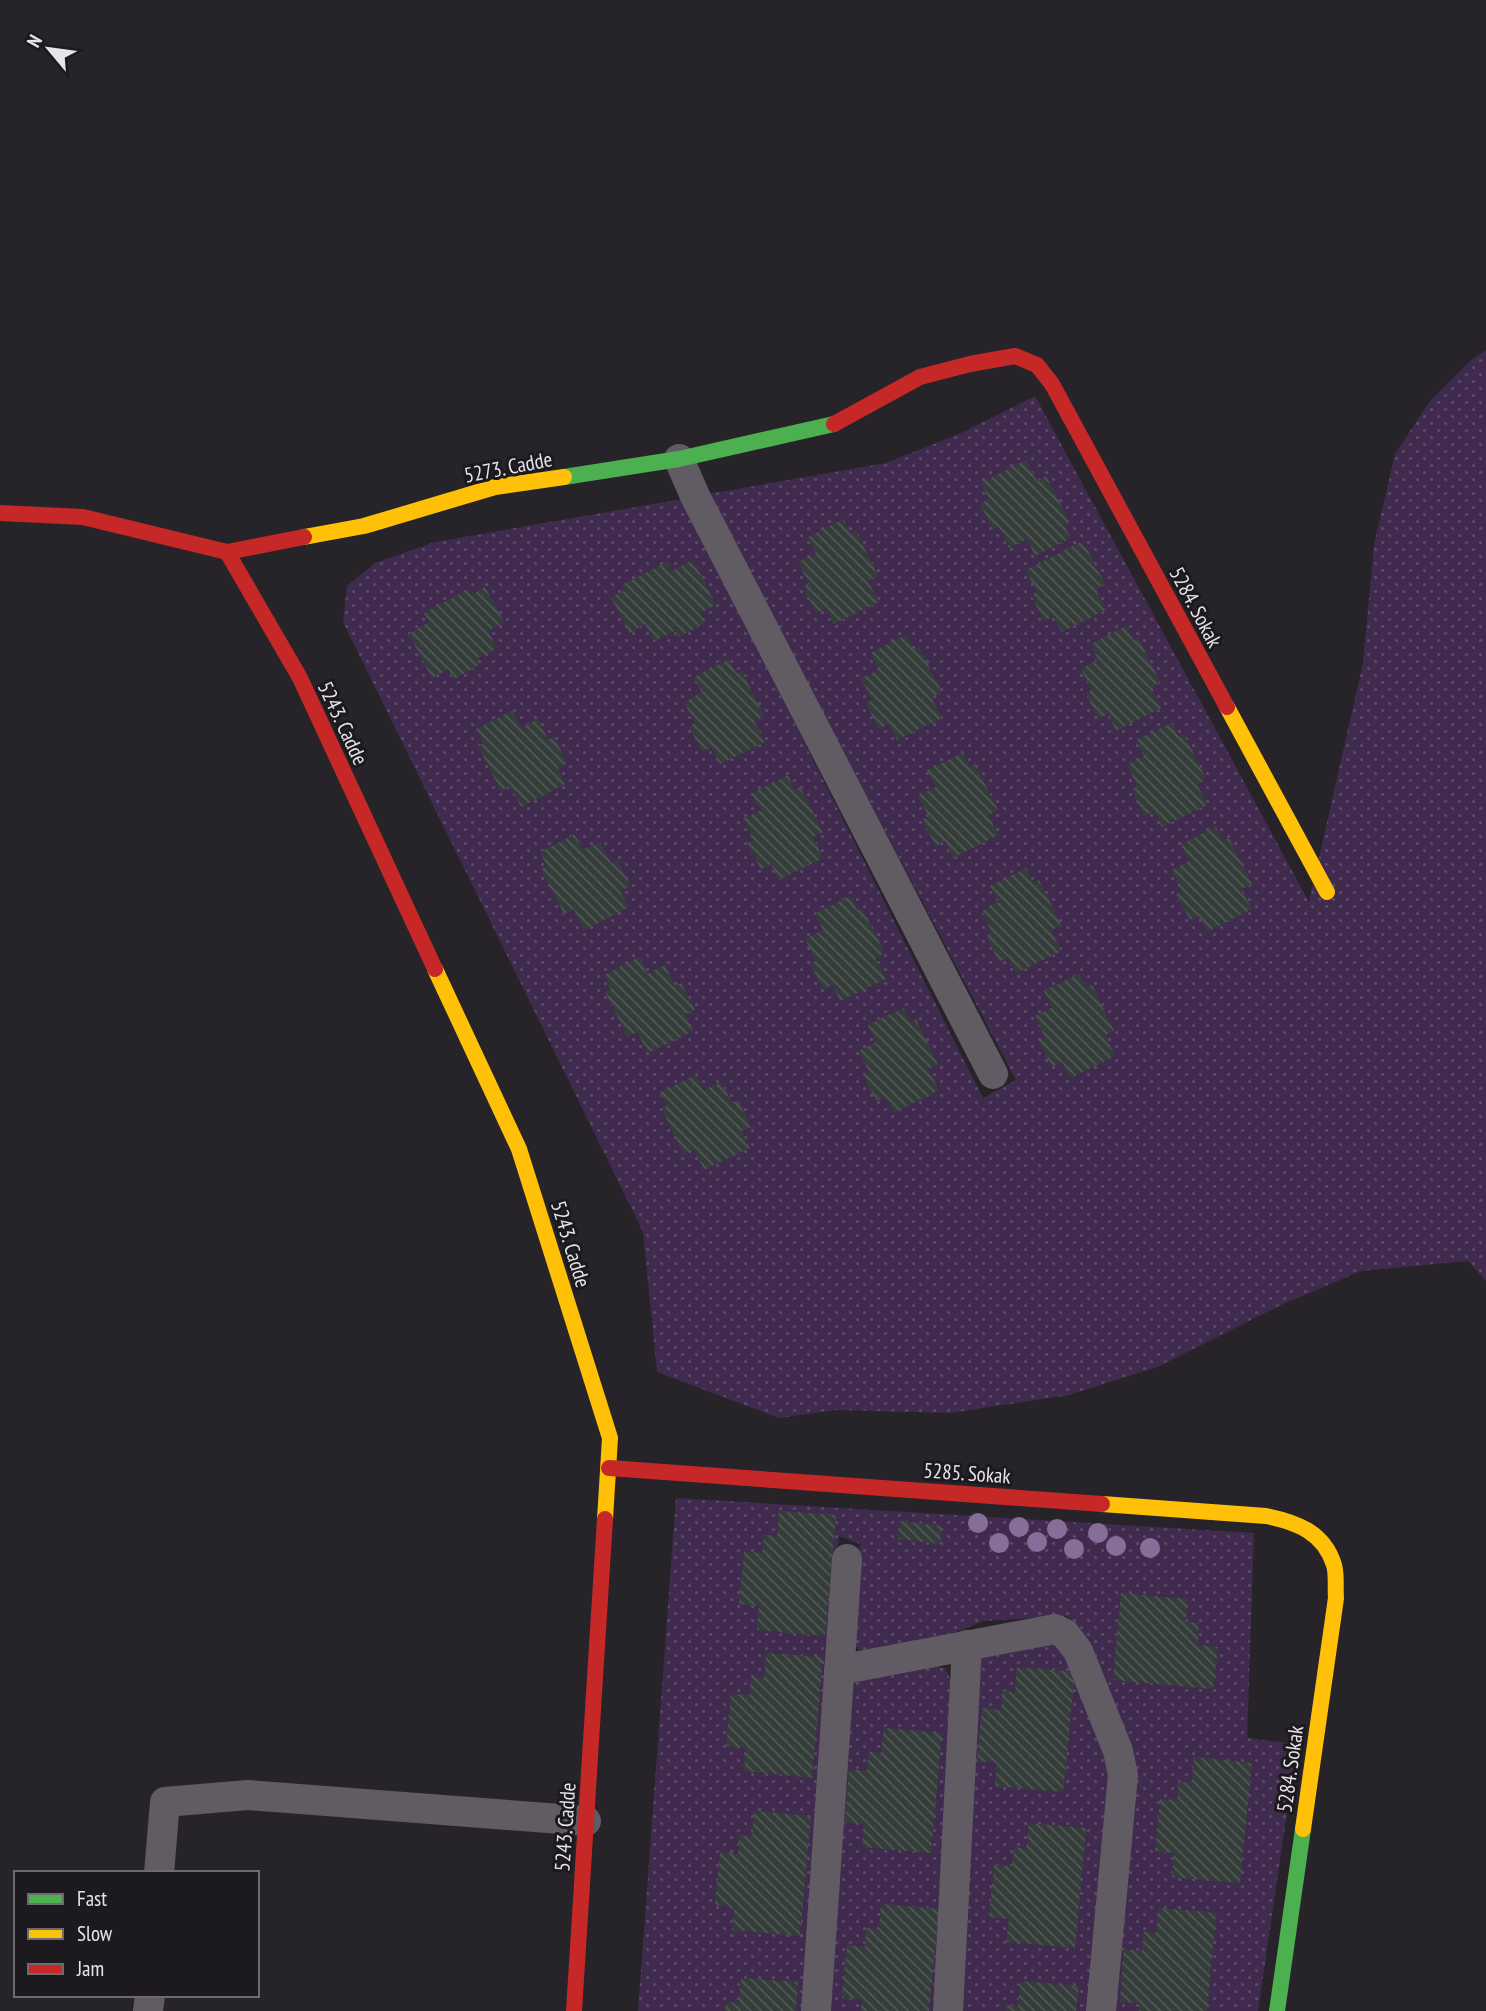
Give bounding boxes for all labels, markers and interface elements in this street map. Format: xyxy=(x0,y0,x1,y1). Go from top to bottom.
north arrow xyxy=(14,14,84,84)
text: N xyxy=(21,30,47,51)
street label: 5273. Cadde xyxy=(462,445,554,489)
street label: 5284. Sokak xyxy=(1164,562,1228,652)
street label: 5243. Cadde xyxy=(312,677,374,769)
street label: 5243. Cadde xyxy=(545,1197,597,1291)
street label: 5285. Sokak xyxy=(922,1456,1012,1490)
street label: 5284. Sokak xyxy=(1271,1724,1309,1814)
street label: 5243. Cadde xyxy=(548,1782,582,1872)
legend xyxy=(14,1871,259,1997)
text: Fast xyxy=(77,1885,107,1912)
text: Slow xyxy=(77,1920,113,1947)
text: Jam xyxy=(76,1955,104,1982)

